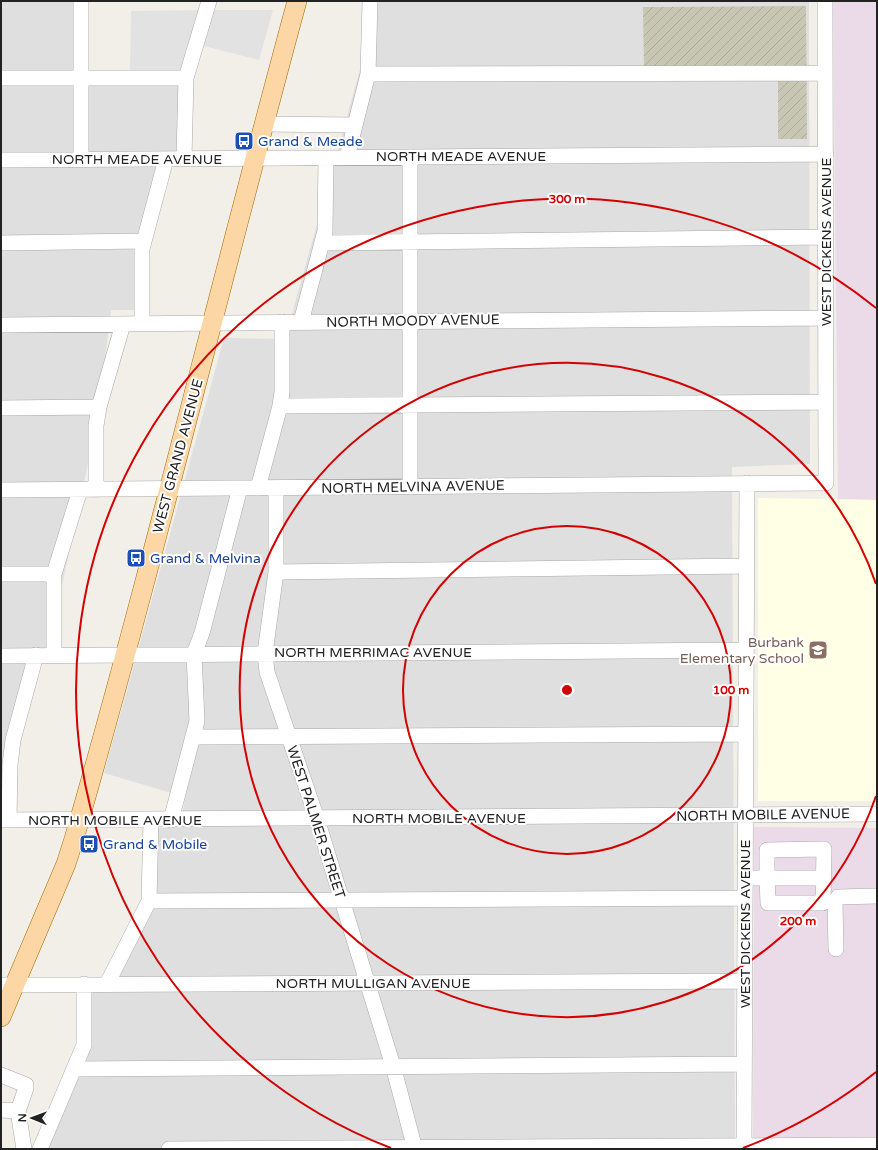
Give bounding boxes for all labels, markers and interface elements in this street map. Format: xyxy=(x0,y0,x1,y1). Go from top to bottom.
bus stop icon: Grand & Meade xyxy=(233,130,255,152)
place label: Grand & Meade xyxy=(258,133,363,150)
street label: NORTH MEADE AVENUE xyxy=(376,148,546,165)
street label: NORTH MEADE AVENUE xyxy=(52,151,222,168)
street label: WEST DICKENS AVENUE xyxy=(818,158,835,326)
text: 300 m xyxy=(549,192,585,206)
street label: NORTH MOODY AVENUE xyxy=(326,311,500,331)
street label: WEST GRAND AVENUE xyxy=(149,377,207,535)
street label: NORTH MELVINA AVENUE xyxy=(321,477,505,497)
bus stop icon: Grand & Melvina xyxy=(125,547,147,569)
place label: Grand & Melvina xyxy=(150,550,261,567)
place label: Burbank Elementary School xyxy=(680,634,804,667)
school or university icon: Burbank Elementary School xyxy=(807,639,829,661)
street label: NORTH MERRIMAC AVENUE xyxy=(274,644,472,661)
centre of rings xyxy=(560,683,574,697)
text: 100 m xyxy=(713,683,749,697)
street label: WEST PALMER STREET xyxy=(283,743,349,901)
street label: NORTH MOBILE AVENUE xyxy=(676,805,850,825)
street label: NORTH MOBILE AVENUE xyxy=(352,810,526,827)
street label: NORTH MOBILE AVENUE xyxy=(28,812,202,829)
bus stop icon: Grand & Mobile xyxy=(78,833,100,855)
place label: Grand & Mobile xyxy=(103,836,207,853)
street label: WEST DICKENS AVENUE xyxy=(737,840,754,1008)
text: 200 m xyxy=(780,914,816,928)
street label: NORTH MULLIGAN AVENUE xyxy=(276,975,470,992)
north arrow xyxy=(12,1098,52,1138)
text: N xyxy=(16,1113,29,1122)

